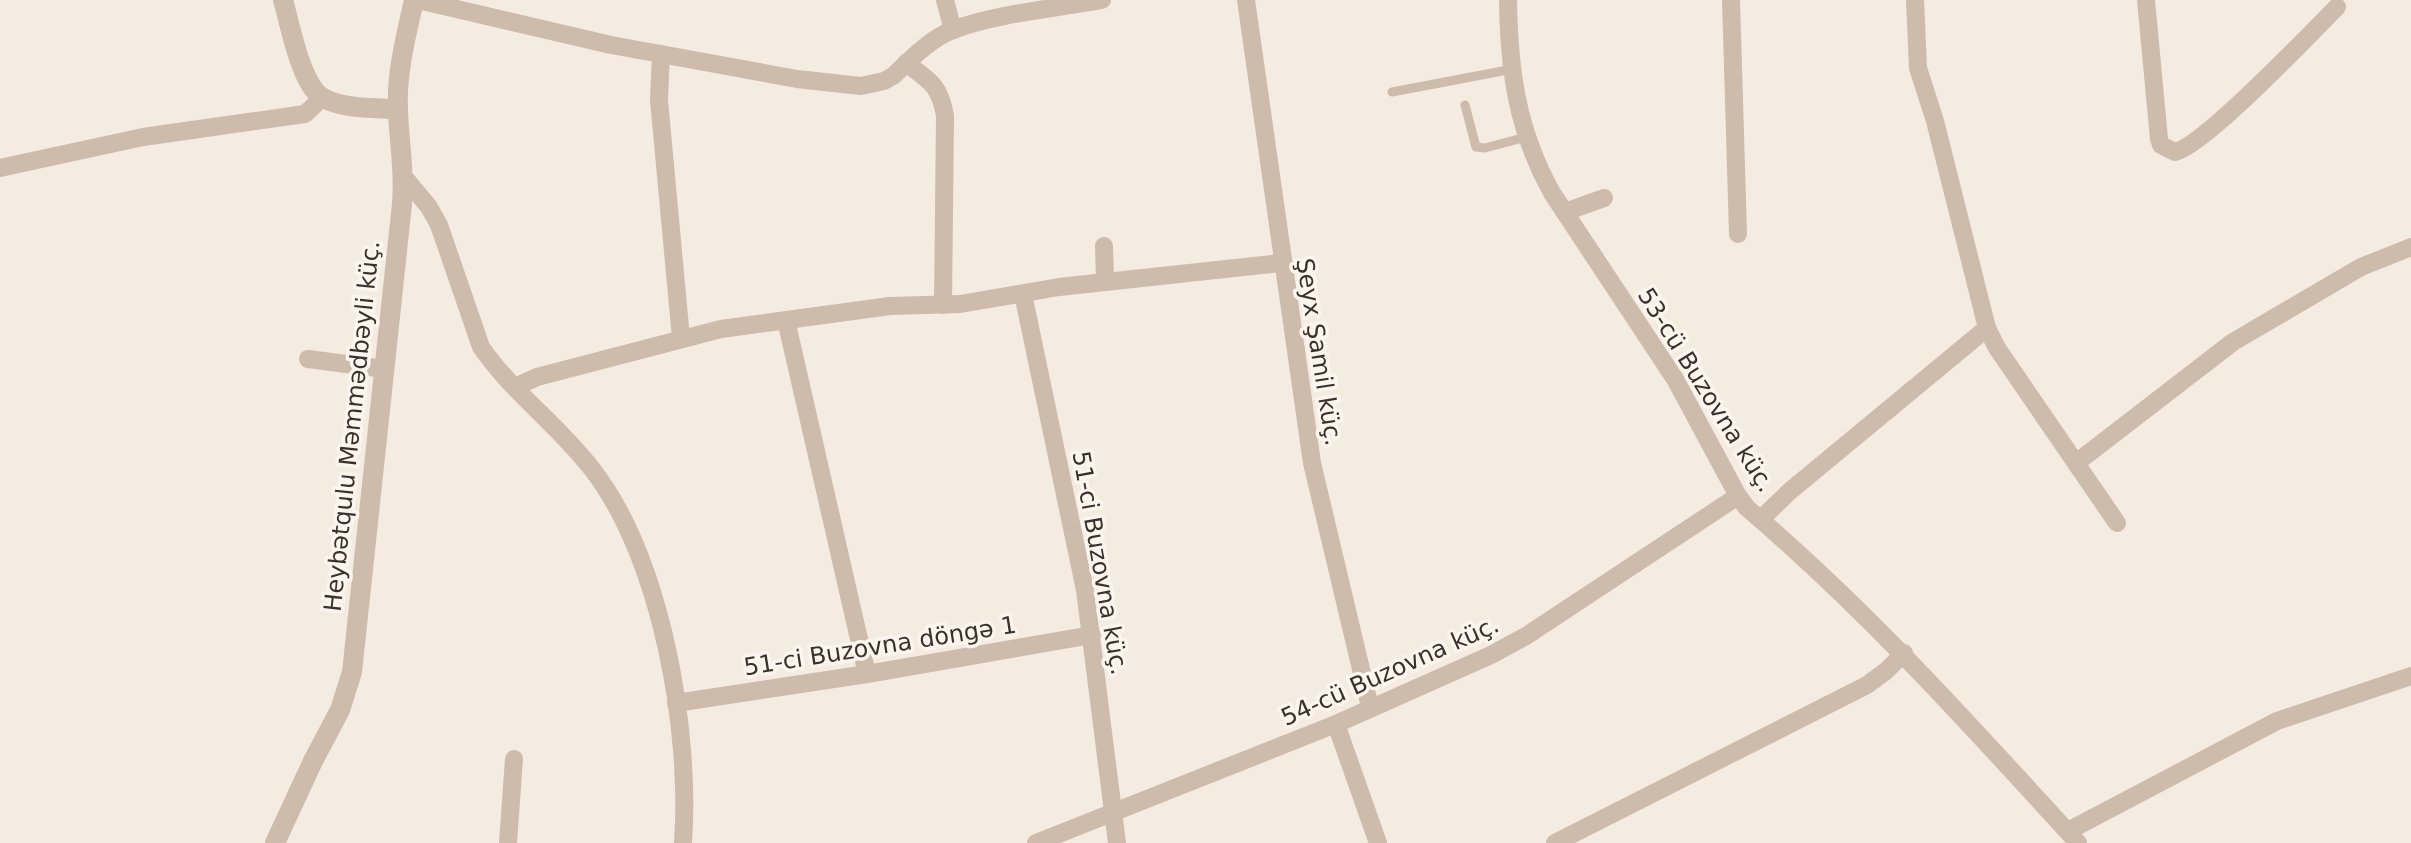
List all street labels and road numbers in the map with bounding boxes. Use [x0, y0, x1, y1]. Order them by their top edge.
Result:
street label: Heybətqulu Məmmədbəyli küç. [319, 239, 385, 613]
street label: Şeyx Şamil küç. [1290, 256, 1348, 448]
street label: 53-cü Buzovna küç. [1632, 283, 1780, 497]
street label: 51-ci Buzovna küç. [1067, 449, 1133, 677]
street label: 54-cü Buzovna küç. [1277, 610, 1503, 732]
street label: 51-ci Buzovna döngə 1 [742, 611, 1018, 681]

